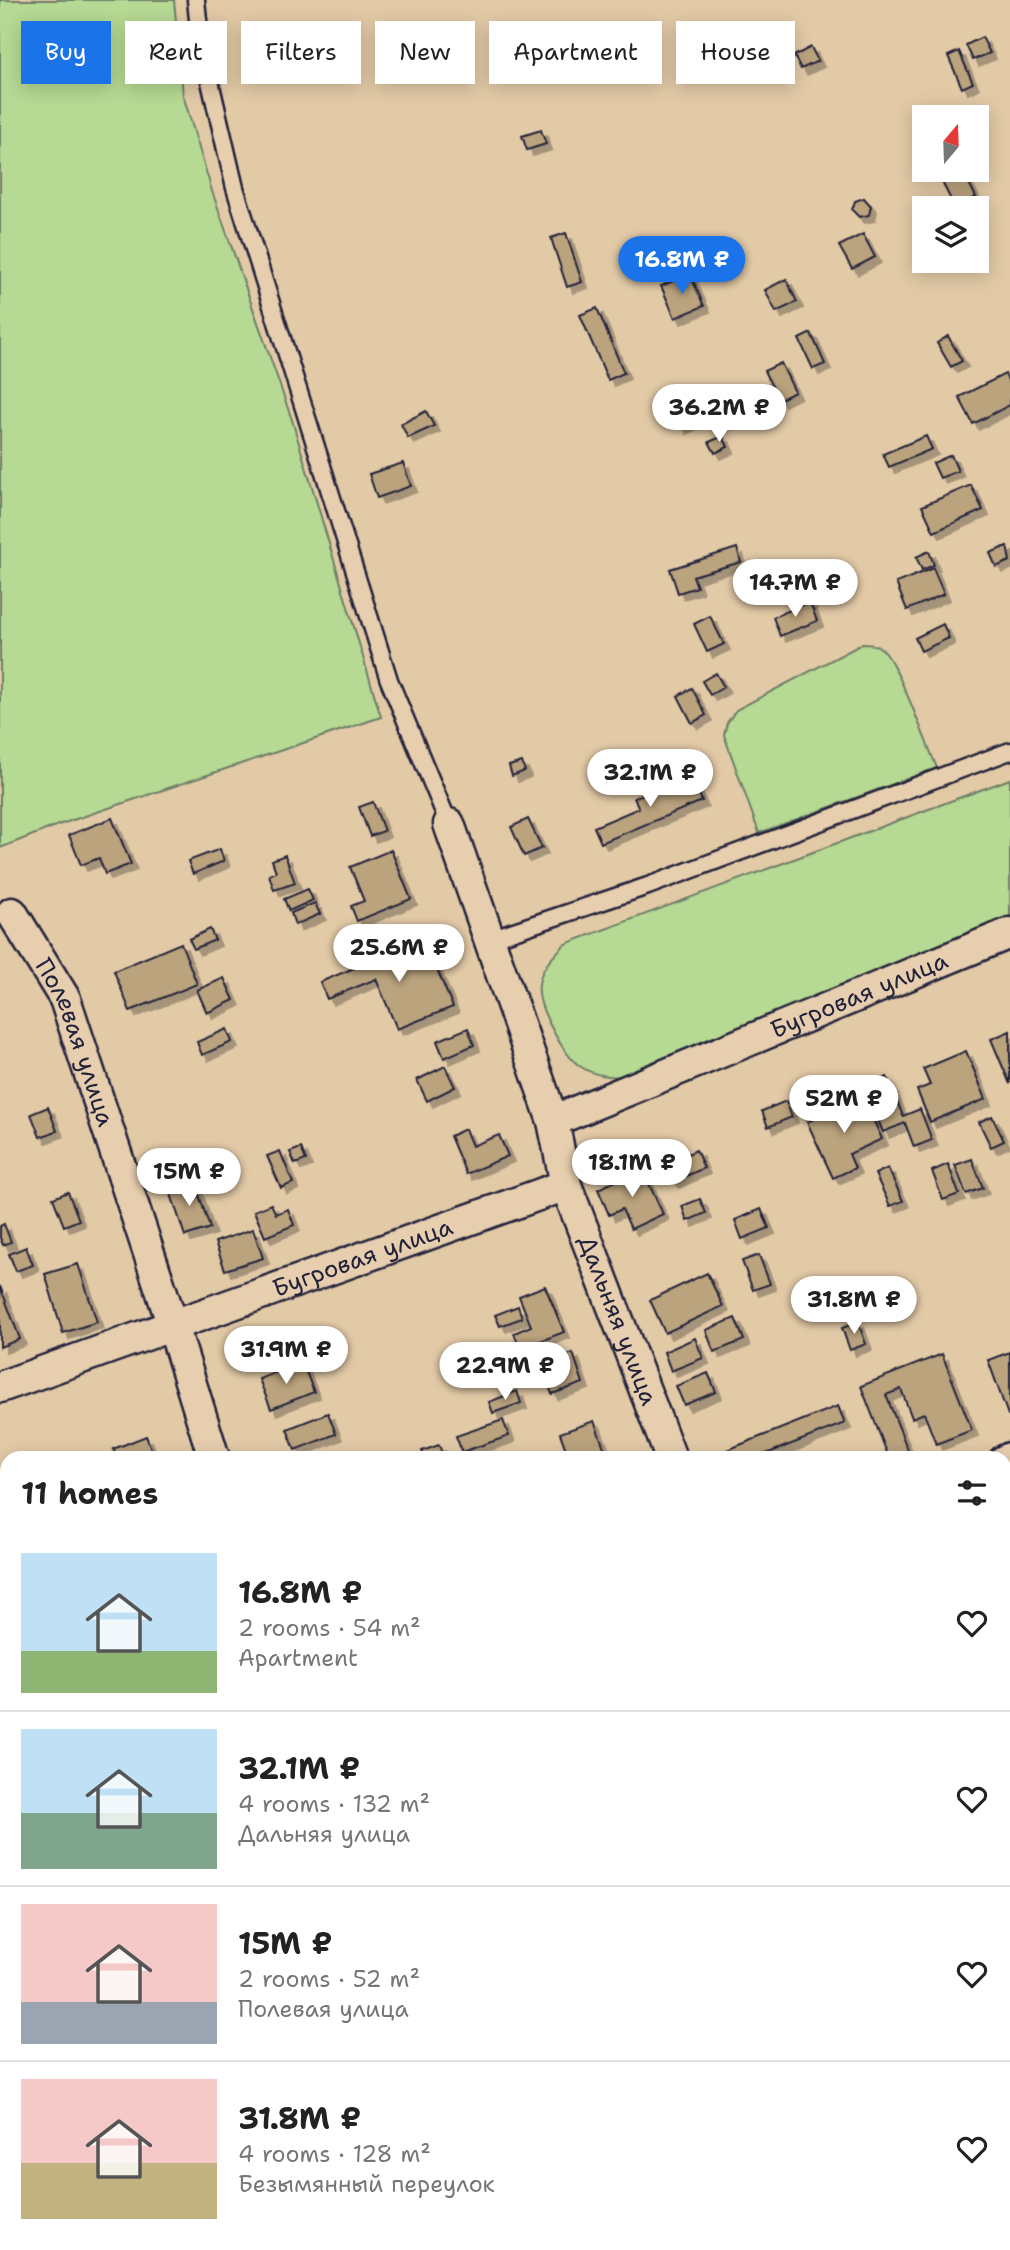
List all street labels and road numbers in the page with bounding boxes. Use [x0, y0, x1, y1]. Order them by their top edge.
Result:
street label: Бугровая улица [766, 944, 953, 1046]
street label: Полевая улица [28, 952, 122, 1131]
street label: Бугровая улица [268, 1211, 457, 1304]
street label: Дальняя улица [571, 1231, 665, 1410]

